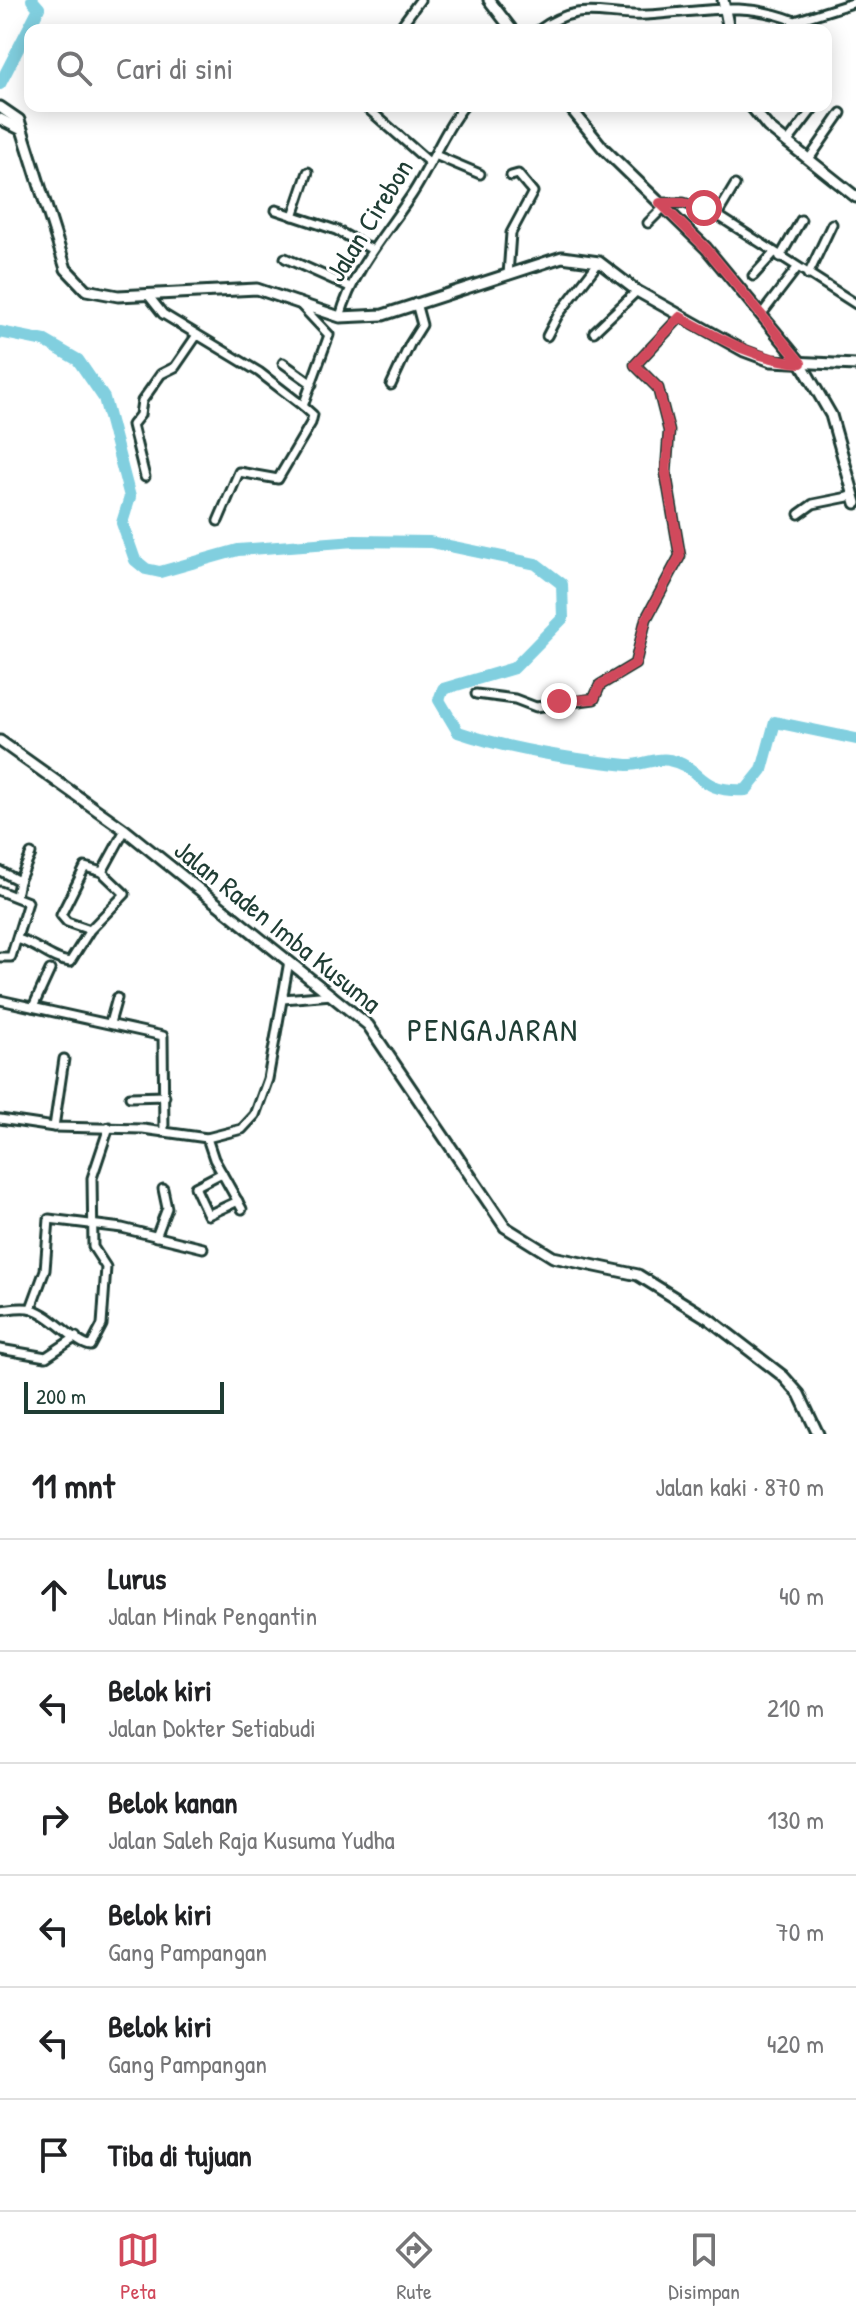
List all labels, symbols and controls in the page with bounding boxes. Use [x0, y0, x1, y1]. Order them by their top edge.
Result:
search box [24, 24, 832, 112]
icon: search [52, 46, 96, 90]
text: Cari di sini [116, 48, 233, 88]
street label: Jalan Cirebon [316, 151, 422, 289]
route start [686, 190, 722, 226]
route end [541, 683, 577, 719]
street label: Jalan Raden Imba Kusuma [167, 831, 389, 1021]
district label: PENGAJARAN [407, 1008, 579, 1051]
scale bar [24, 1378, 224, 1414]
text: 200 m [36, 1381, 86, 1411]
text: 11 mnt [32, 1463, 115, 1509]
text: Jalan kaki · 870 m [655, 1469, 824, 1504]
text: Lurus [108, 1558, 166, 1598]
icon: ahead [32, 1573, 76, 1617]
text: 40 m [779, 1578, 824, 1613]
text: Jalan Minak Pengantin [108, 1598, 317, 1633]
text: Belok kiri [108, 1670, 212, 1710]
icon: left [32, 1685, 76, 1729]
text: 210 m [767, 1690, 824, 1725]
text: Jalan Dokter Setiabudi [108, 1710, 316, 1745]
text: Belok kanan [108, 1782, 238, 1822]
icon: right [32, 1797, 76, 1841]
text: 130 m [768, 1802, 824, 1837]
text: Jalan Saleh Raja Kusuma Yudha [108, 1822, 395, 1857]
text: Belok kiri [108, 1894, 212, 1934]
icon: left [32, 1909, 76, 1953]
text: 70 m [776, 1914, 824, 1949]
text: Gang Pampangan [108, 1934, 267, 1969]
text: Belok kiri [108, 2006, 212, 2046]
icon: left [32, 2021, 76, 2065]
text: 420 m [767, 2026, 824, 2061]
text: Gang Pampangan [108, 2046, 267, 2081]
icon: arrive [32, 2133, 76, 2177]
text: Tiba di tujuan [108, 2135, 252, 2175]
tab: Peta [116, 2228, 160, 2306]
tab: Rute [392, 2228, 436, 2306]
tab: Disimpan [668, 2228, 740, 2306]

